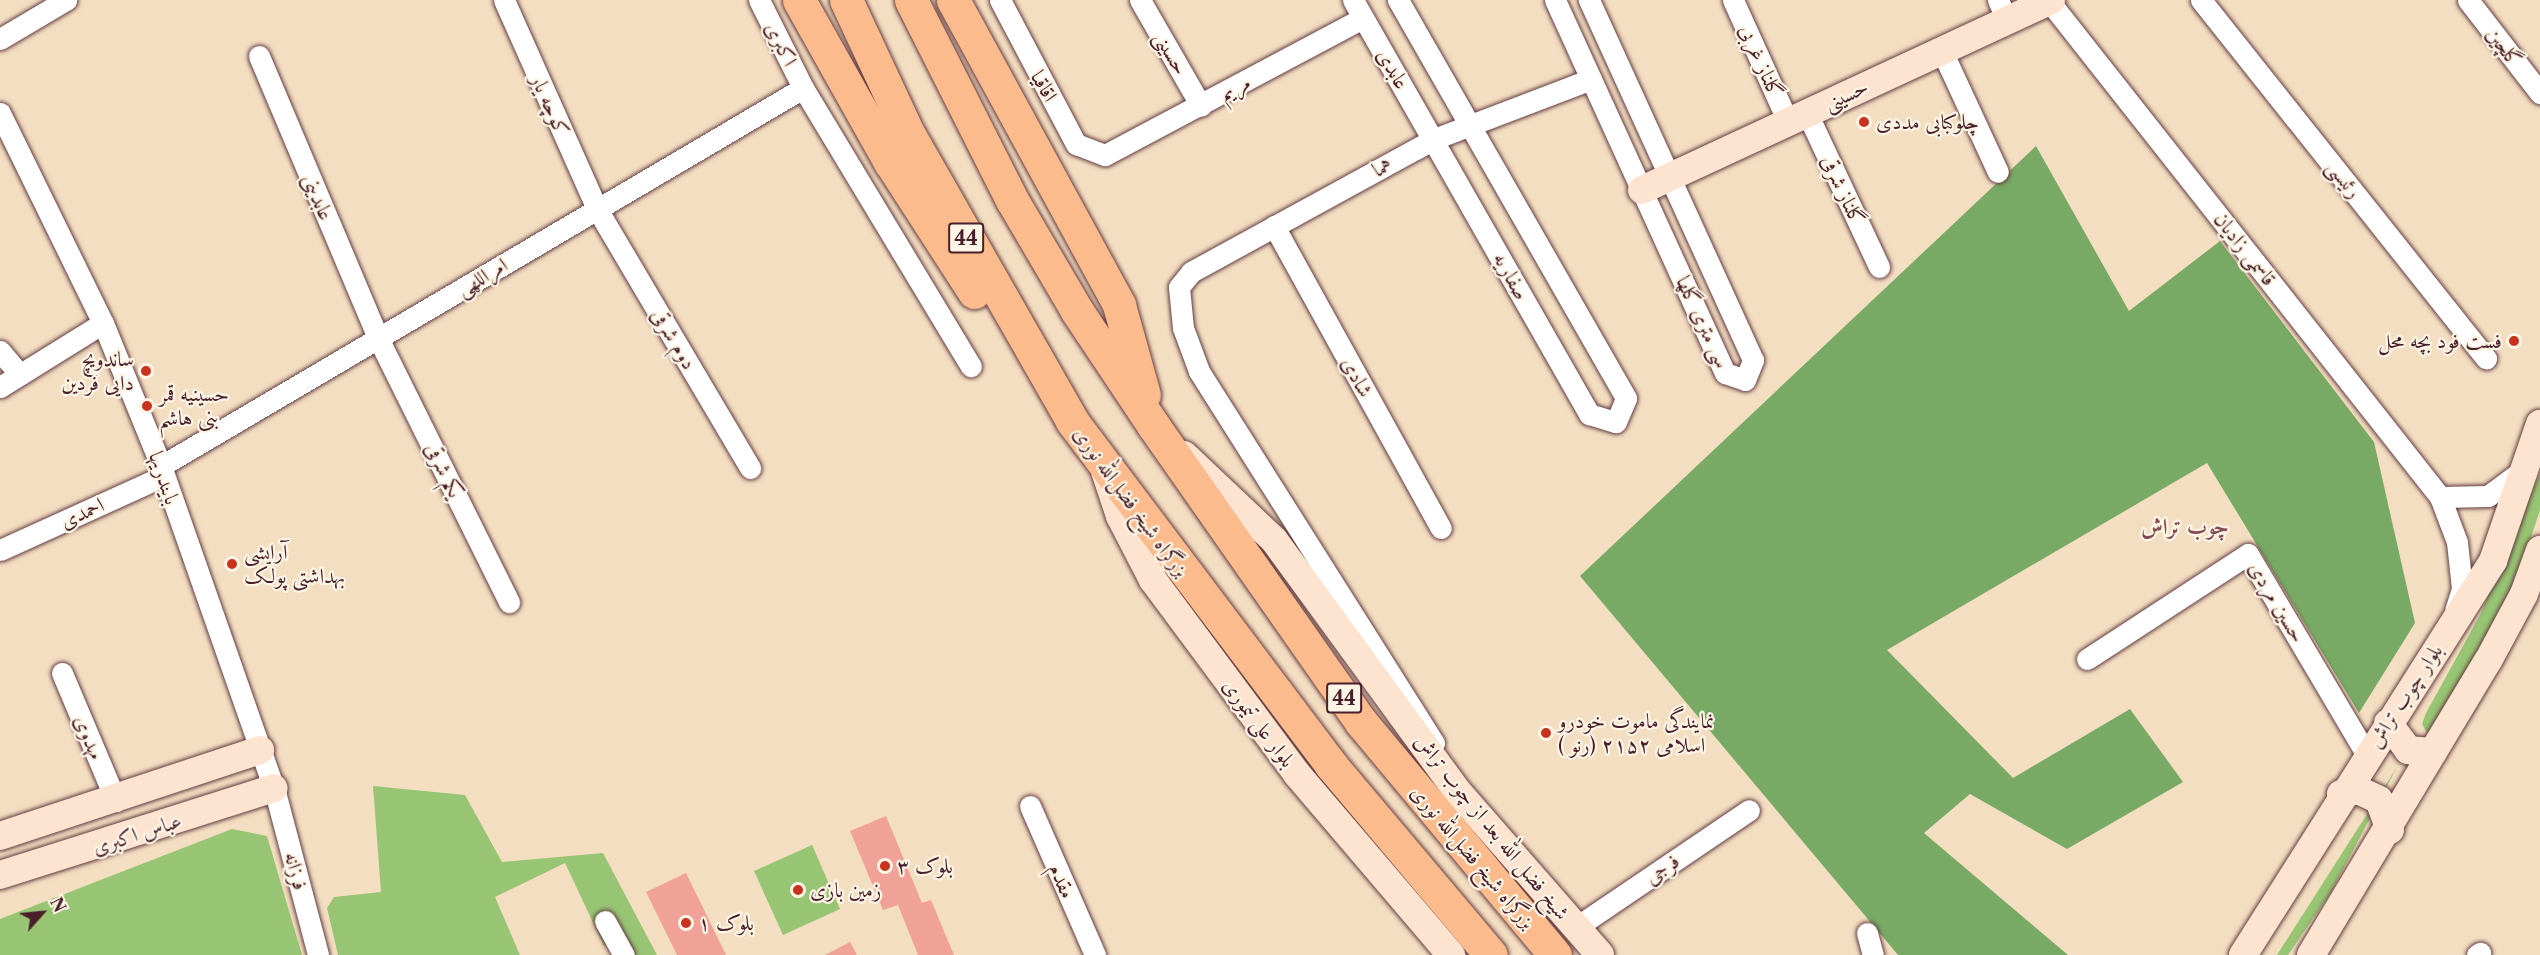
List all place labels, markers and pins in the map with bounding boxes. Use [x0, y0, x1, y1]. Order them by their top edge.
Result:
place label: چلوکبابی مددی [1876, 109, 1979, 135]
marker: چلوکبابی مددی [1857, 115, 1871, 129]
place label: فست فود بچه محل [2378, 328, 2502, 354]
marker: فست فود بچه محل [2507, 334, 2521, 348]
place label: ساندویچ دایی فردین [61, 346, 134, 396]
marker: ساندویچ دایی فردین [139, 364, 153, 378]
place label: حسینیه قمر بنی هاشم [159, 381, 229, 431]
marker: حسینیه قمر بنی هاشم [140, 399, 154, 413]
place label: آرایشی بهداشتی پولک [244, 539, 345, 589]
marker: آرایشی بهداشتی پولک [225, 557, 239, 571]
place label: نمایندگی ماموت خودرو ( رنو) اسلامی ۲۱۵۲ [1558, 708, 1714, 758]
marker: نمایندگی ماموت خودرو ( رنو) اسلامی ۲۱۵۲ [1539, 726, 1553, 740]
place label: بلوک ۳ [897, 853, 953, 879]
marker: بلوک ۳ [878, 859, 892, 873]
place label: زمین بازی [810, 877, 881, 903]
marker: زمین بازی [791, 883, 805, 897]
place label: بلوک ۱ [698, 910, 754, 936]
marker: بلوک ۱ [679, 916, 693, 930]

